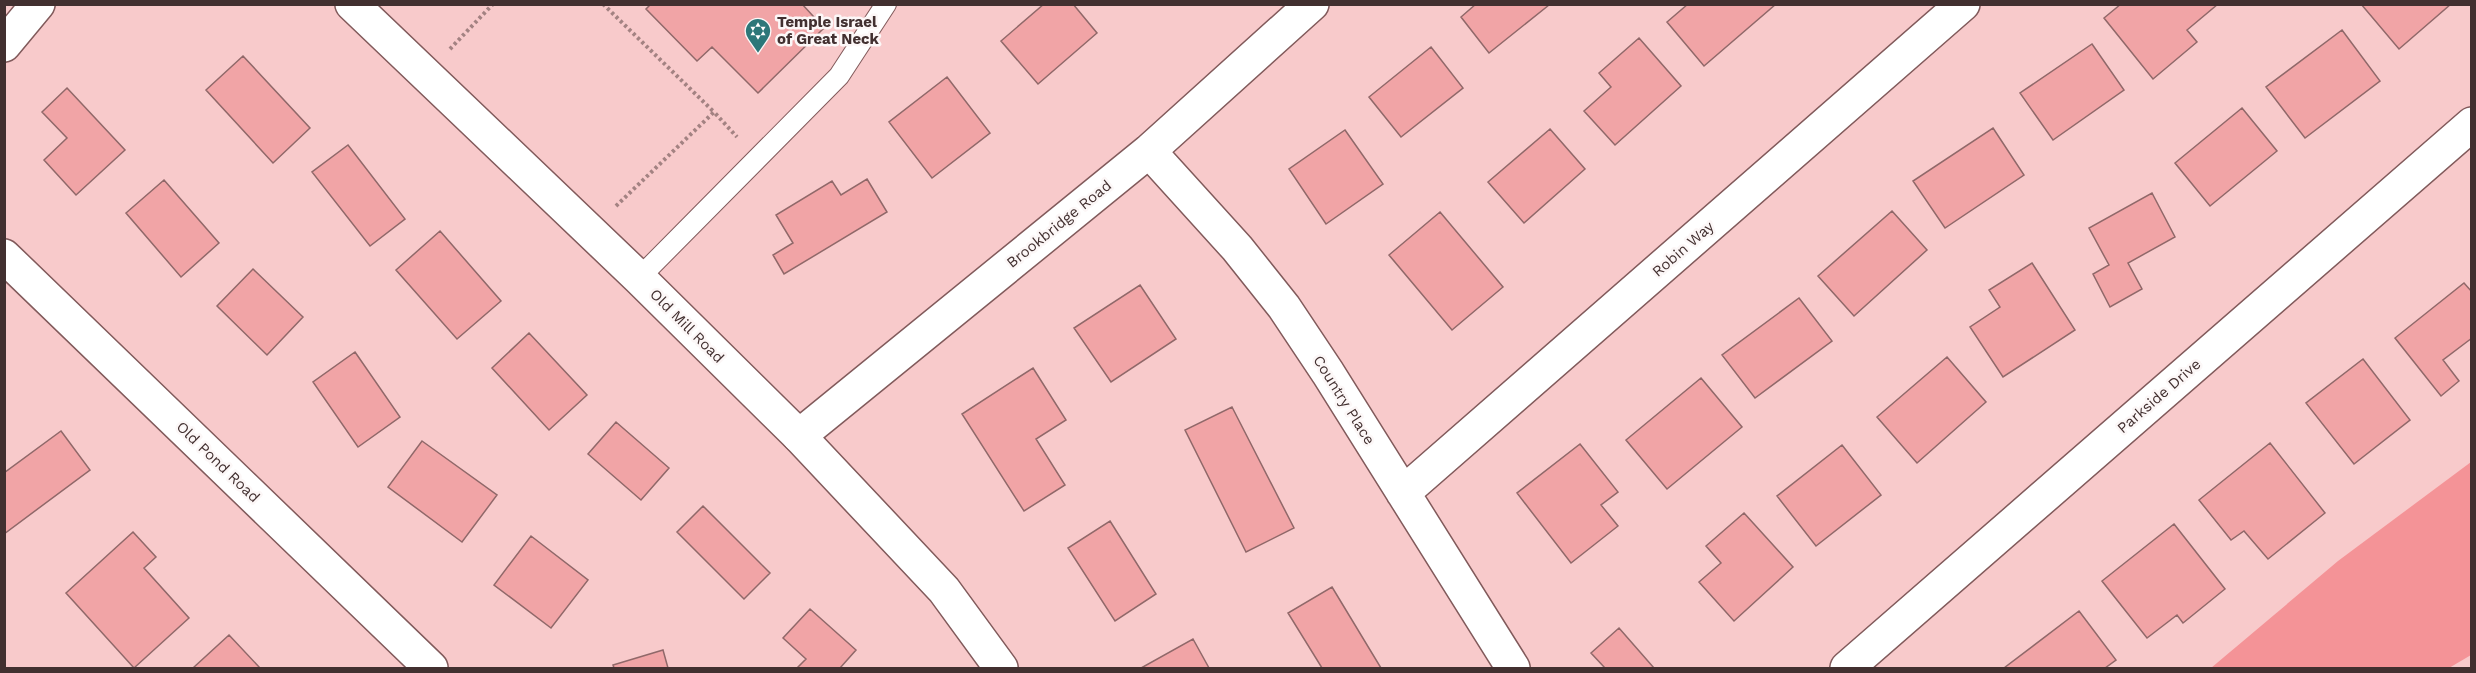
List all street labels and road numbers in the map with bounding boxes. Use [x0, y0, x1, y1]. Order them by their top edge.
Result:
street label: Brookbridge Road [1003, 176, 1115, 272]
street label: Robin Way [1649, 217, 1718, 281]
street label: Old Mill Road [646, 285, 728, 367]
street label: Country Place [1309, 352, 1379, 448]
street label: Parkside Drive [2114, 355, 2204, 437]
street label: Old Pond Road [173, 418, 263, 506]

